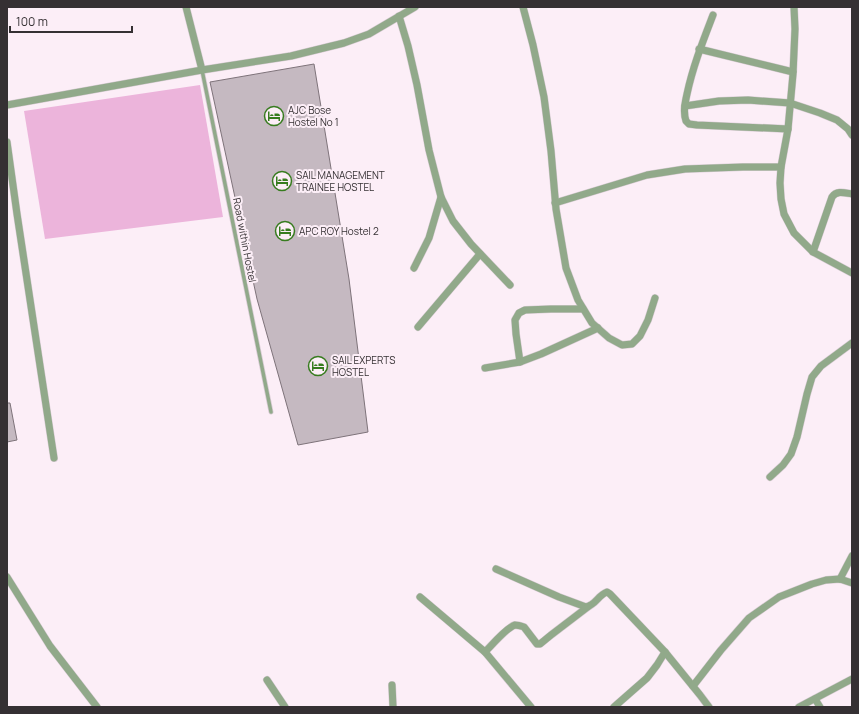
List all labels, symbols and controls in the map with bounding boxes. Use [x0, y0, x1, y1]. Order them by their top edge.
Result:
scale bar [10, 8, 132, 34]
text: 100 m [16, 13, 48, 30]
place label: AJC Bose Hostel No 1 [288, 103, 339, 129]
hotel icon: AJC Bose Hostel No 1 [263, 105, 285, 127]
place label: SAIL MANAGEMENT TRAINEE HOSTEL [296, 168, 385, 194]
hotel icon: SAIL MANAGEMENT TRAINEE HOSTEL [271, 170, 293, 192]
street label: Road within Hostel [230, 197, 260, 283]
hotel icon: APC ROY Hostel 2 [274, 220, 296, 242]
place label: APC ROY Hostel 2 [299, 224, 379, 238]
place label: SAIL EXPERTS HOSTEL [332, 353, 395, 379]
hotel icon: SAIL EXPERTS HOSTEL [307, 355, 329, 377]

